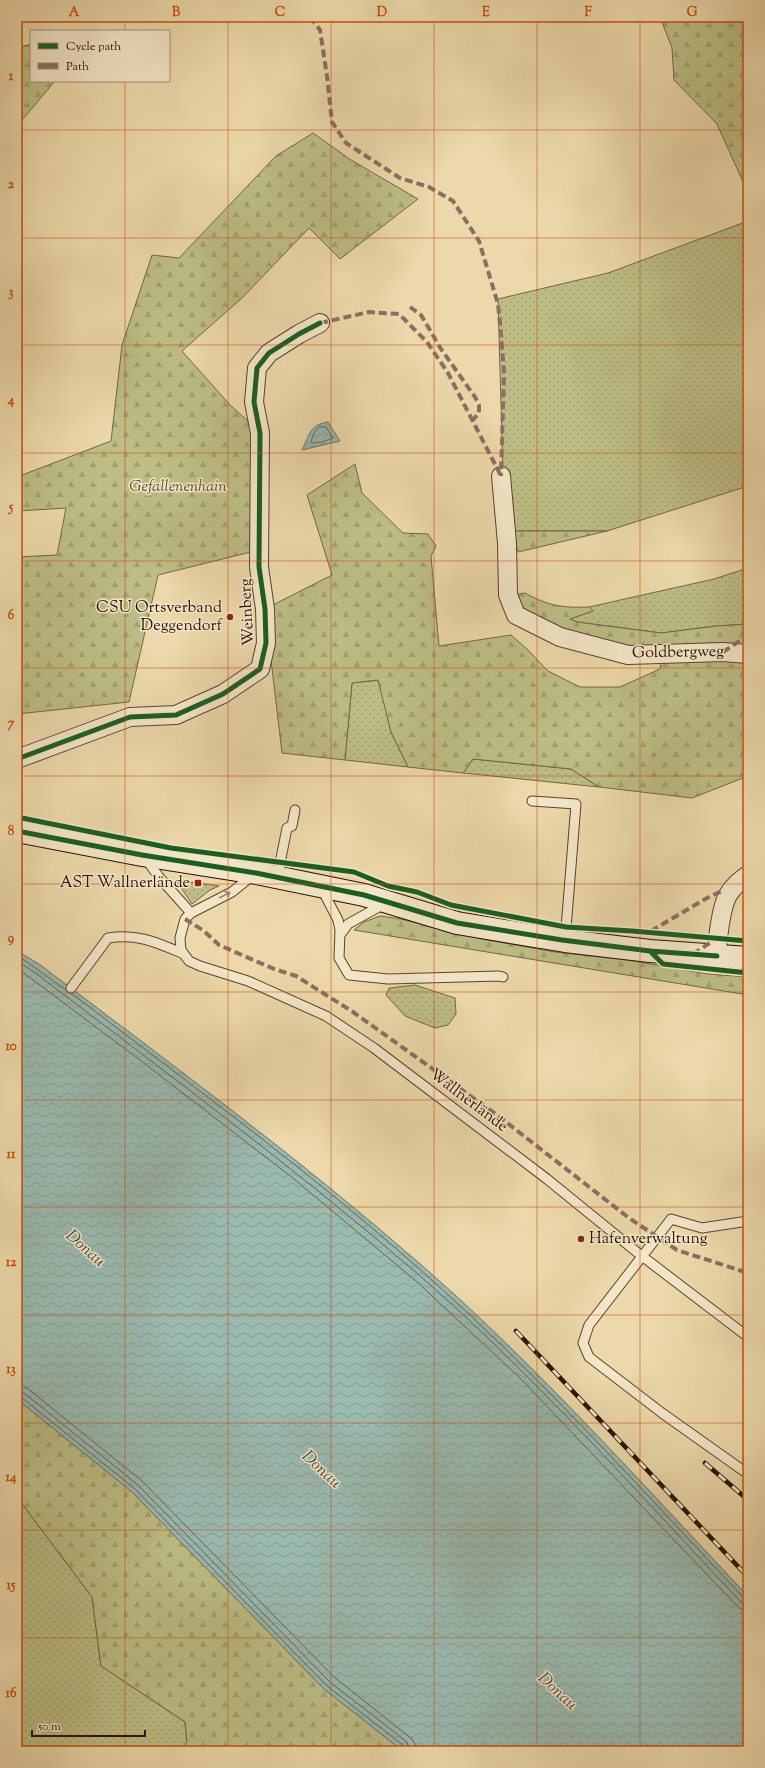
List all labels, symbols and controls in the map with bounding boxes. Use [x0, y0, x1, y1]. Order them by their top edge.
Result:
text: A [69, 4, 80, 22]
text: B [172, 4, 181, 22]
text: C [275, 4, 285, 22]
text: D [377, 4, 387, 22]
text: E [482, 4, 490, 22]
text: F [584, 4, 592, 22]
text: G [687, 4, 698, 22]
legend [30, 30, 170, 82]
text: Cycle path [66, 38, 121, 56]
text: Path [66, 58, 89, 76]
text: 1 [9, 68, 14, 86]
text: 2 [8, 176, 15, 194]
text: 3 [8, 284, 14, 302]
text: 4 [7, 392, 15, 410]
park label: Gefallenenhain [129, 476, 227, 499]
text: 5 [8, 499, 14, 517]
street label: Weinberg [235, 577, 261, 646]
place label: CSU Ortsverband Deggendorf [96, 597, 223, 638]
text: 6 [8, 607, 15, 625]
marker: CSU Ortsverband Deggendorf [225, 612, 235, 622]
street label: Goldbergweg [632, 641, 724, 665]
text: 7 [8, 715, 15, 733]
text: 8 [8, 823, 15, 841]
place label: AST Wallnerlände [60, 872, 190, 895]
marker: AST Wallnerlände [193, 878, 203, 888]
one-way arrow [218, 891, 230, 899]
text: 9 [8, 930, 15, 948]
text: 10 [5, 1038, 17, 1056]
street label: Wallnerlände [424, 1064, 512, 1138]
text: 11 [7, 1146, 16, 1164]
water label: Donau [60, 1225, 110, 1274]
place label: Hafenverwaltung [589, 1228, 708, 1251]
marker: Hafenverwaltung [576, 1234, 586, 1244]
text: 12 [6, 1254, 17, 1272]
text: 13 [6, 1361, 16, 1379]
water label: Donau [296, 1445, 346, 1495]
text: 14 [6, 1469, 17, 1487]
text: 15 [7, 1577, 16, 1595]
water label: Donau [532, 1667, 582, 1717]
text: 16 [6, 1685, 17, 1703]
scale bar [32, 1712, 145, 1738]
text: 50 m [37, 1718, 61, 1736]

